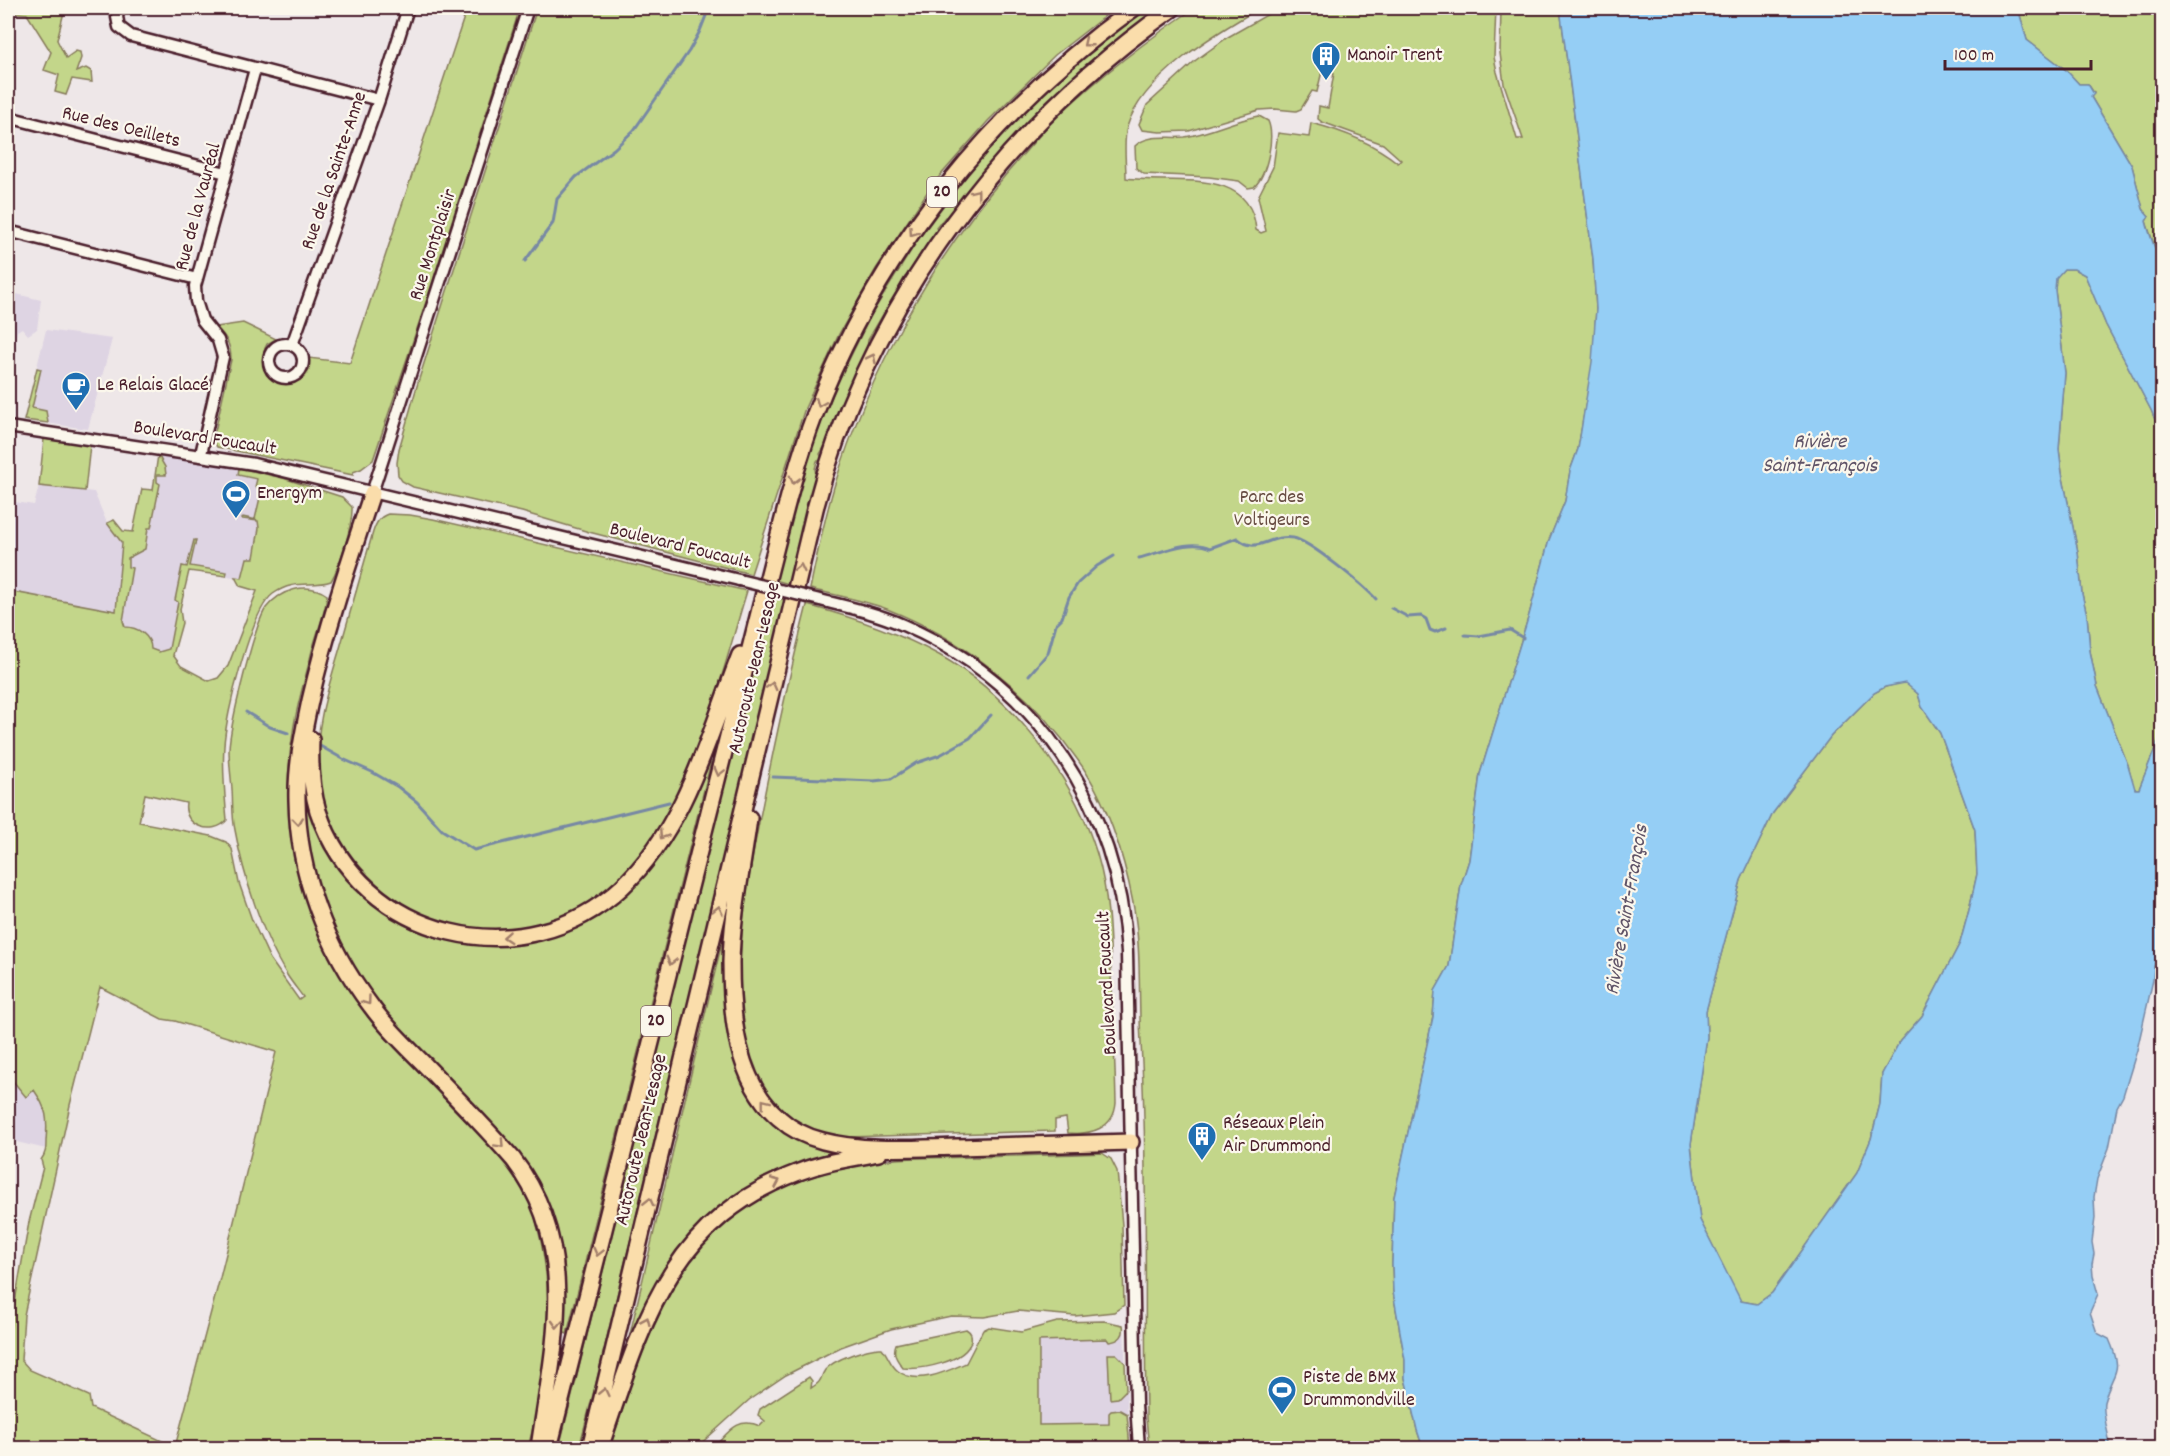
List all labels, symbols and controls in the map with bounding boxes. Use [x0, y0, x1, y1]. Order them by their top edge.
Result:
scale bar [1945, 33, 2090, 71]
one-way arrow [1083, 36, 1094, 47]
building icon: Manoir Trent [1310, 40, 1342, 82]
place label: Manoir Trent [1347, 42, 1443, 70]
text: 100 m [1954, 44, 1994, 69]
street label: Rue de la Sainte-Anne [295, 88, 375, 254]
street label: Rue des Oeillets [59, 100, 183, 156]
street label: Rue de la Vauréal [169, 140, 230, 274]
road number: 20 [927, 177, 957, 207]
street label: Rue Montplaisir [403, 185, 465, 304]
one-way arrow [968, 189, 979, 200]
one-way arrow [909, 225, 920, 236]
one-way arrow [865, 353, 877, 364]
cafe icon: Le Relais Glacé [60, 370, 92, 412]
place label: Le Relais Glacé [97, 372, 209, 400]
one-way arrow [815, 397, 827, 408]
street label: Boulevard Foucault [132, 414, 278, 464]
water label: Rivière Saint-François [1763, 428, 1879, 482]
one-way arrow [789, 474, 801, 485]
sports icon: Energym [220, 478, 252, 520]
place label: Energym [257, 480, 322, 508]
park label: Parc des Voltigeurs [1234, 484, 1310, 535]
street label: Boulevard Foucault [607, 516, 753, 578]
one-way arrow [793, 563, 806, 573]
street label: Autoroute Jean-Lesage [722, 579, 788, 757]
one-way arrow [765, 681, 778, 691]
one-way arrow [713, 767, 726, 777]
one-way arrow [291, 817, 304, 826]
water label: Rivière Saint-François [1598, 821, 1658, 997]
one-way arrow [659, 828, 670, 839]
one-way arrow [711, 905, 724, 915]
street label: Boulevard Foucault [1090, 910, 1126, 1056]
one-way arrow [502, 930, 511, 943]
one-way arrow [666, 956, 679, 966]
one-way arrow [360, 994, 371, 1005]
road number: 20 [641, 1006, 671, 1036]
street label: Autoroute Jean-Lesage [609, 1051, 675, 1229]
one-way arrow [762, 1099, 773, 1110]
place label: Réseaux Plein Air Drummond [1223, 1110, 1331, 1161]
building icon: Réseaux Plein Air Drummond [1186, 1120, 1218, 1162]
one-way arrow [492, 1137, 503, 1148]
one-way arrow [769, 1177, 780, 1189]
one-way arrow [641, 1197, 654, 1207]
one-way arrow [593, 1247, 606, 1257]
one-way arrow [639, 1316, 651, 1327]
one-way arrow [550, 1319, 563, 1328]
place label: Piste de BMX Drummondville [1303, 1364, 1415, 1415]
sports icon: Piste de BMX Drummondville [1266, 1374, 1298, 1416]
one-way arrow [596, 1387, 609, 1397]

